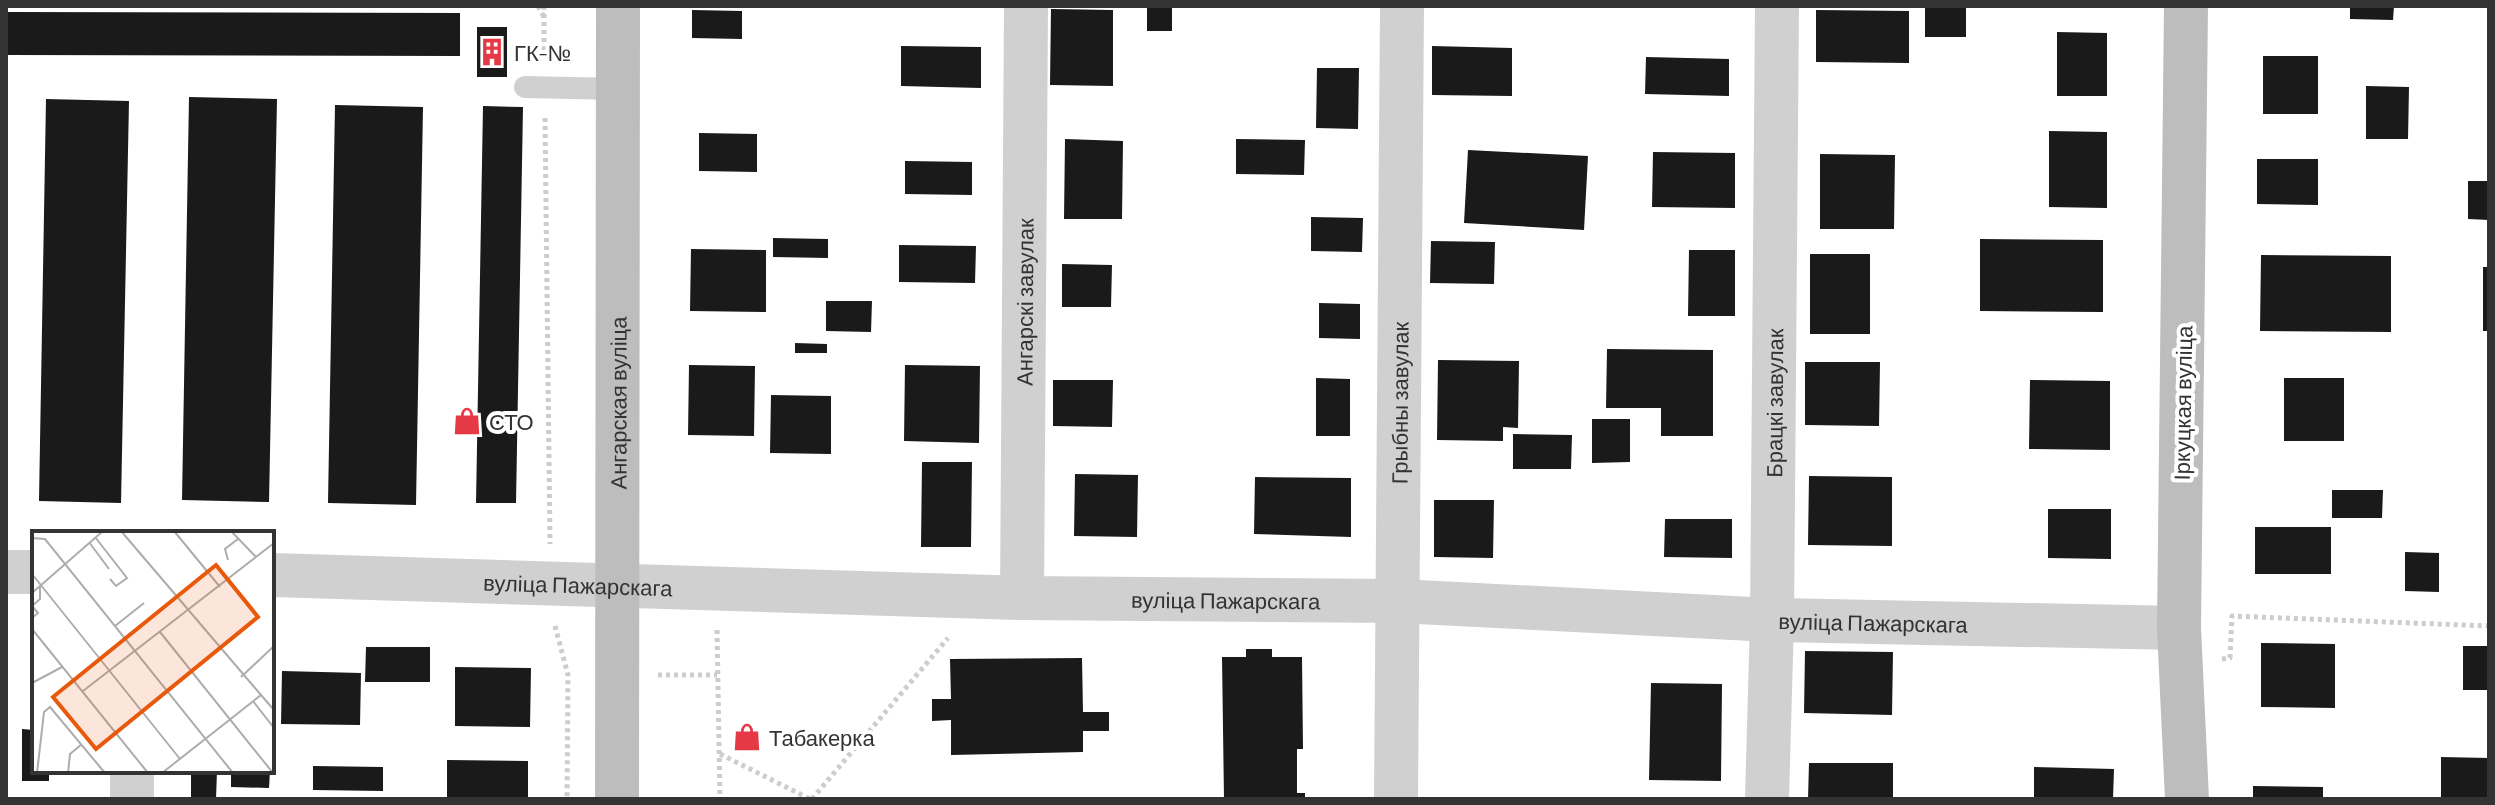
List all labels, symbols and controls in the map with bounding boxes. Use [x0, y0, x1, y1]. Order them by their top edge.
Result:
building icon: ГК-№ [477, 37, 507, 67]
place label: ГК-№ [514, 39, 571, 65]
street label: Ангарскі завулак [1010, 218, 1038, 386]
street label: Ангарская вуліца [604, 316, 632, 489]
street label: Грыбны завулак [1385, 321, 1413, 484]
street label: Іркуцкая вуліца [2168, 325, 2197, 481]
street label: Брацкі завулак [1760, 328, 1788, 478]
shop icon: СТО [452, 406, 482, 436]
place label: СТО [489, 408, 534, 434]
inset map [32, 531, 274, 773]
street label: вуліца Пажарскага [483, 568, 674, 600]
street label: вуліца Пажарскага [1131, 586, 1321, 614]
street label: вуліца Пажарскага [1778, 607, 1969, 637]
shop icon: Табакерка [732, 722, 762, 752]
place label: Табакерка [769, 724, 875, 751]

